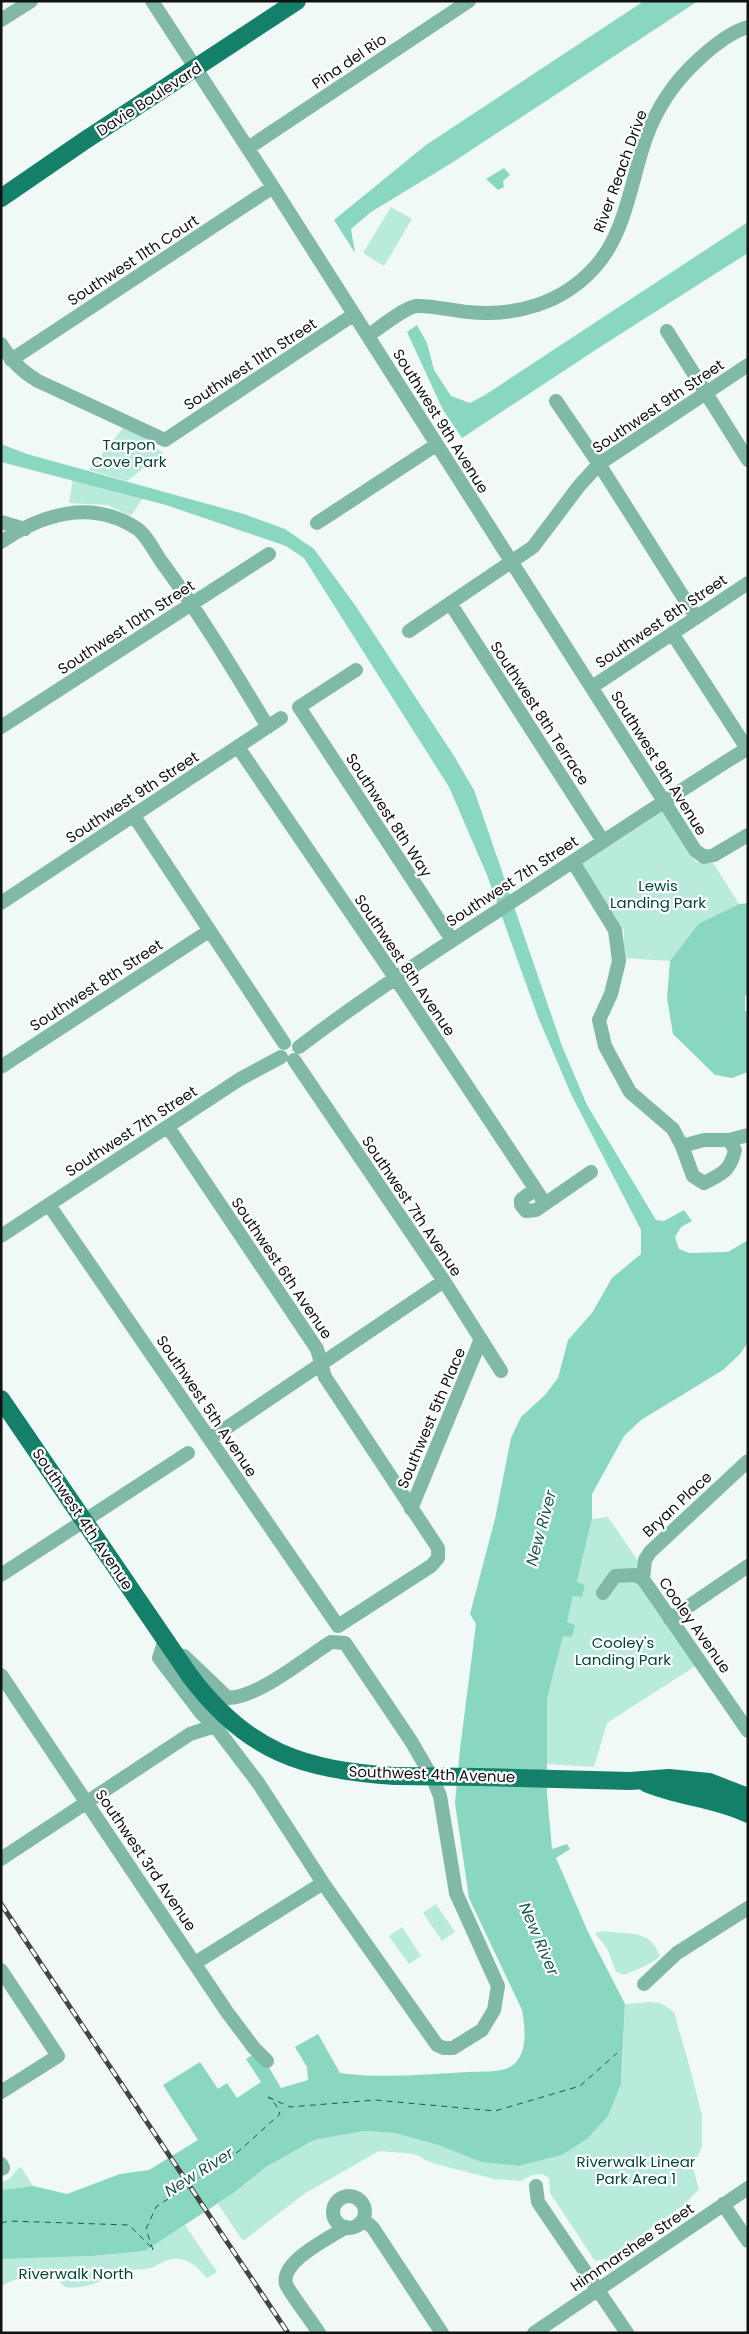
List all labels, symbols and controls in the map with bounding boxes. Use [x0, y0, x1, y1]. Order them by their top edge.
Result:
street label: Pina del Rio [308, 28, 390, 94]
street label: Davie Boulevard [92, 57, 206, 141]
street label: River Reach Drive [588, 107, 652, 235]
street label: Southwest 11th Court [63, 210, 203, 310]
street label: Southwest 11th Street [179, 313, 321, 415]
street label: Southwest 9th Avenue [388, 345, 494, 497]
street label: Southwest 9th Street [588, 354, 728, 458]
park label: Tarpon Cove Park [91, 434, 167, 472]
street label: Southwest 8th Street [591, 569, 731, 673]
street label: Southwest 10th Street [54, 575, 198, 679]
street label: Southwest 8th Terrace [486, 637, 594, 789]
street label: Southwest 9th Avenue [606, 687, 712, 839]
street label: Southwest 9th Street [62, 746, 202, 848]
street label: Southwest 8th Way [341, 749, 437, 881]
street label: Southwest 7th Street [442, 830, 582, 932]
park label: Lewis Landing Park [610, 875, 706, 913]
street label: Southwest 8th Avenue [350, 890, 460, 1040]
street label: Southwest 8th Street [26, 934, 166, 1036]
street label: Southwest 7th Street [61, 1080, 201, 1182]
street label: Southwest 7th Avenue [357, 1132, 467, 1280]
street label: Southwest 6th Avenue [227, 1193, 337, 1343]
street label: Southwest 5th Avenue [152, 1331, 262, 1481]
street label: Southwest 5th Place [392, 1344, 470, 1492]
street label: Southwest 4th Avenue [28, 1444, 138, 1594]
street label: Bryan Place [638, 1466, 716, 1542]
water label: New River [520, 1487, 562, 1568]
street label: Cooley Avenue [654, 1573, 736, 1677]
park label: Cooley's Landing Park [575, 1632, 671, 1670]
street label: Southwest 4th Avenue [348, 1761, 516, 1787]
street label: Southwest 3rd Avenue [91, 1785, 201, 1935]
water label: New River [513, 1899, 565, 1980]
water label: New River [160, 2141, 239, 2202]
park label: Riverwalk Linear Park Area 1 [577, 2151, 696, 2189]
street label: Himmarshee Street [566, 2198, 698, 2296]
park label: Riverwalk North [19, 2263, 133, 2284]

